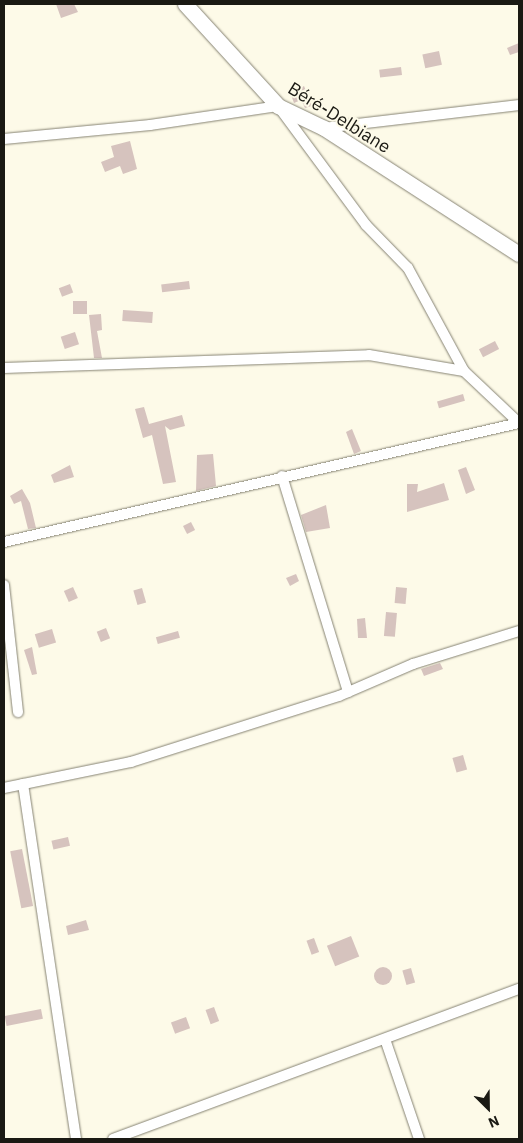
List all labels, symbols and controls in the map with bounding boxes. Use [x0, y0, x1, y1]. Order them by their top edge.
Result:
street label: Béré-Delbiane [284, 78, 394, 158]
north arrow [463, 1083, 513, 1133]
text: N [486, 1112, 502, 1132]

